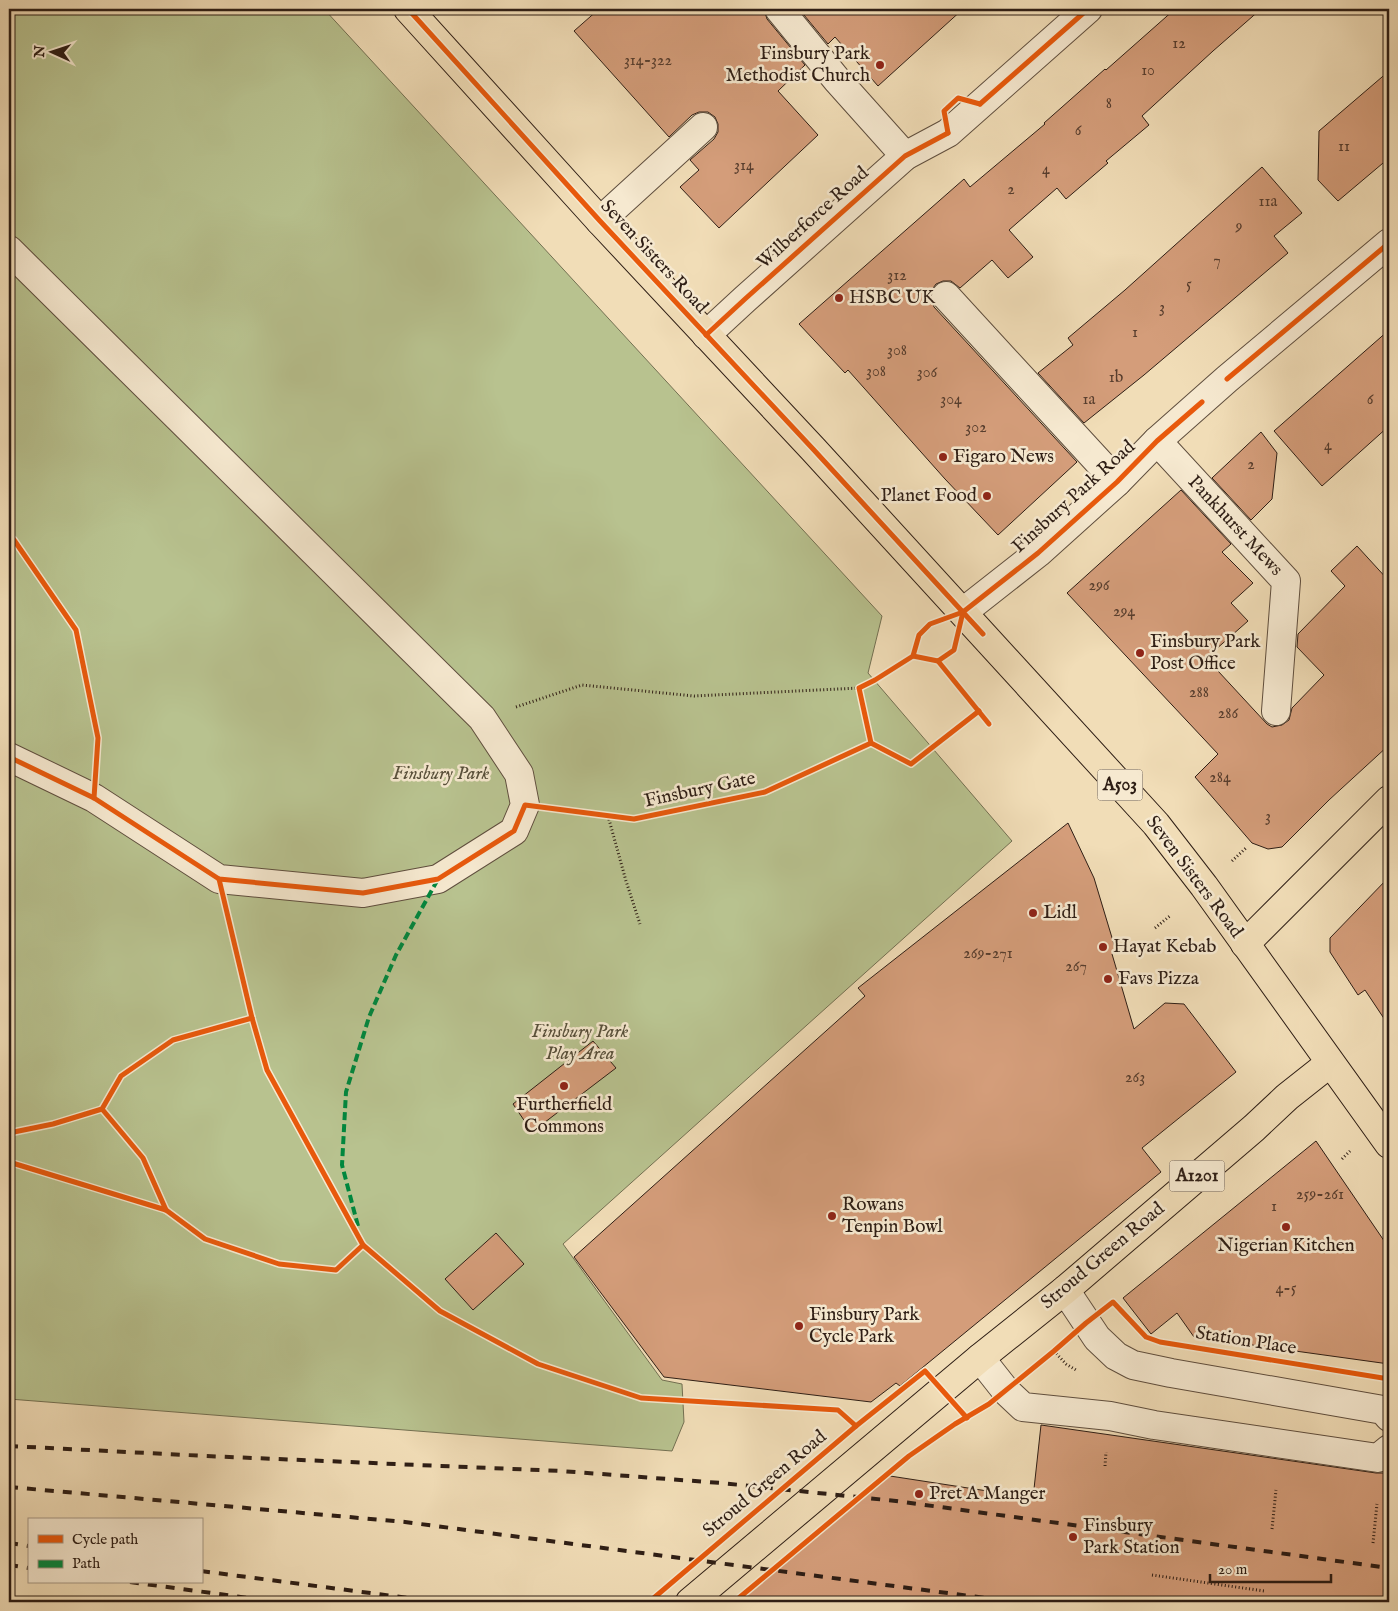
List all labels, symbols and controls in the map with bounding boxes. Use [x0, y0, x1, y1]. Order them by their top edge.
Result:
north arrow [28, 28, 78, 78]
house number: 12 [1172, 34, 1186, 54]
place label: Finsbury Park Methodist Church [726, 42, 871, 88]
text: N [31, 45, 49, 59]
house number: 314-322 [624, 51, 672, 71]
marker: Finsbury Park Methodist Church [874, 59, 886, 71]
house number: 10 [1141, 61, 1155, 81]
house number: 8 [1106, 94, 1112, 114]
house number: 6 [1075, 121, 1082, 141]
house number: 11 [1338, 137, 1350, 157]
house number: 314 [734, 156, 754, 176]
house number: 4 [1042, 160, 1050, 180]
street label: Wilberforce Road [752, 161, 874, 274]
house number: 2 [1007, 180, 1015, 200]
house number: 11a [1259, 192, 1278, 212]
street label: Seven Sisters Road [595, 195, 714, 320]
house number: 9 [1235, 217, 1243, 237]
house number: 7 [1213, 251, 1221, 271]
house number: 312 [887, 266, 907, 286]
house number: 5 [1186, 275, 1192, 295]
place label: HSBC UK [849, 286, 935, 310]
marker: HSBC UK [833, 292, 845, 304]
house number: 3 [1159, 298, 1165, 318]
house number: 1 [1132, 323, 1138, 343]
house number: 308 [887, 341, 907, 361]
house number: 308 [866, 362, 886, 382]
house number: 306 [917, 363, 938, 383]
house number: 1b [1109, 368, 1124, 388]
house number: 304 [940, 390, 962, 410]
house number: 1a [1083, 390, 1096, 410]
house number: 6 [1367, 390, 1374, 410]
house number: 302 [965, 418, 987, 438]
street label: Finsbury Park Road [1007, 435, 1141, 559]
house number: 4 [1324, 436, 1332, 456]
place label: Figaro News [953, 445, 1054, 469]
marker: Figaro News [937, 451, 949, 463]
house number: 2 [1247, 455, 1255, 475]
street label: Pankhurst Mews [1182, 471, 1288, 581]
place label: Planet Food [881, 484, 978, 508]
marker: Planet Food [981, 490, 993, 502]
house number: 296 [1088, 576, 1110, 596]
house number: 294 [1113, 602, 1135, 622]
place label: Finsbury Park Post Office [1150, 630, 1261, 676]
marker: Finsbury Park Post Office [1134, 647, 1146, 659]
house number: 288 [1189, 683, 1209, 703]
house number: 286 [1218, 704, 1239, 724]
park label: Finsbury Park [393, 762, 490, 786]
street label: Finsbury Gate [642, 766, 758, 813]
house number: 284 [1209, 768, 1231, 788]
road number: A503 [1098, 770, 1142, 800]
house number: 3 [1265, 807, 1271, 827]
street label: Seven Sisters Road [1140, 811, 1248, 944]
place label: Lidl [1043, 901, 1078, 925]
marker: Lidl [1027, 907, 1039, 919]
place label: Hayat Kebab [1113, 935, 1216, 959]
marker: Hayat Kebab [1097, 941, 1109, 953]
house number: 269-271 [963, 944, 1013, 964]
house number: 267 [1065, 957, 1087, 977]
place label: Favs Pizza [1118, 967, 1200, 991]
marker: Favs Pizza [1102, 973, 1114, 985]
park label: Finsbury Park Play Area [532, 1020, 629, 1066]
house number: 263 [1125, 1068, 1145, 1088]
marker: Furtherfield Commons [558, 1080, 570, 1092]
place label: Furtherfield Commons [516, 1093, 613, 1139]
road number: A1201 [1170, 1160, 1224, 1192]
house number: 259-261 [1296, 1185, 1344, 1205]
place label: Rowans Tenpin Bowl [842, 1193, 944, 1239]
street label: Stroud Green Road [1036, 1197, 1170, 1315]
house number: 1 [1271, 1197, 1277, 1217]
marker: Rowans Tenpin Bowl [826, 1210, 838, 1222]
marker: Nigerian Kitchen [1280, 1221, 1292, 1233]
place label: Nigerian Kitchen [1217, 1234, 1355, 1258]
house number: 4-5 [1275, 1279, 1297, 1299]
place label: Finsbury Park Cycle Park [809, 1303, 920, 1349]
marker: Finsbury Park Cycle Park [793, 1320, 805, 1332]
street label: Station Place [1194, 1321, 1298, 1361]
street label: Stroud Green Road [698, 1425, 832, 1543]
place label: Pret A Manger [929, 1482, 1046, 1506]
marker: Pret A Manger [913, 1488, 925, 1500]
place label: Finsbury Park Station [1083, 1514, 1180, 1560]
legend [28, 1518, 202, 1584]
text: Cycle path [72, 1530, 138, 1549]
marker: Finsbury Park Station [1067, 1531, 1079, 1543]
scale bar [1210, 1551, 1332, 1583]
text: Path [72, 1554, 100, 1573]
text: 20 m [1218, 1560, 1248, 1579]

